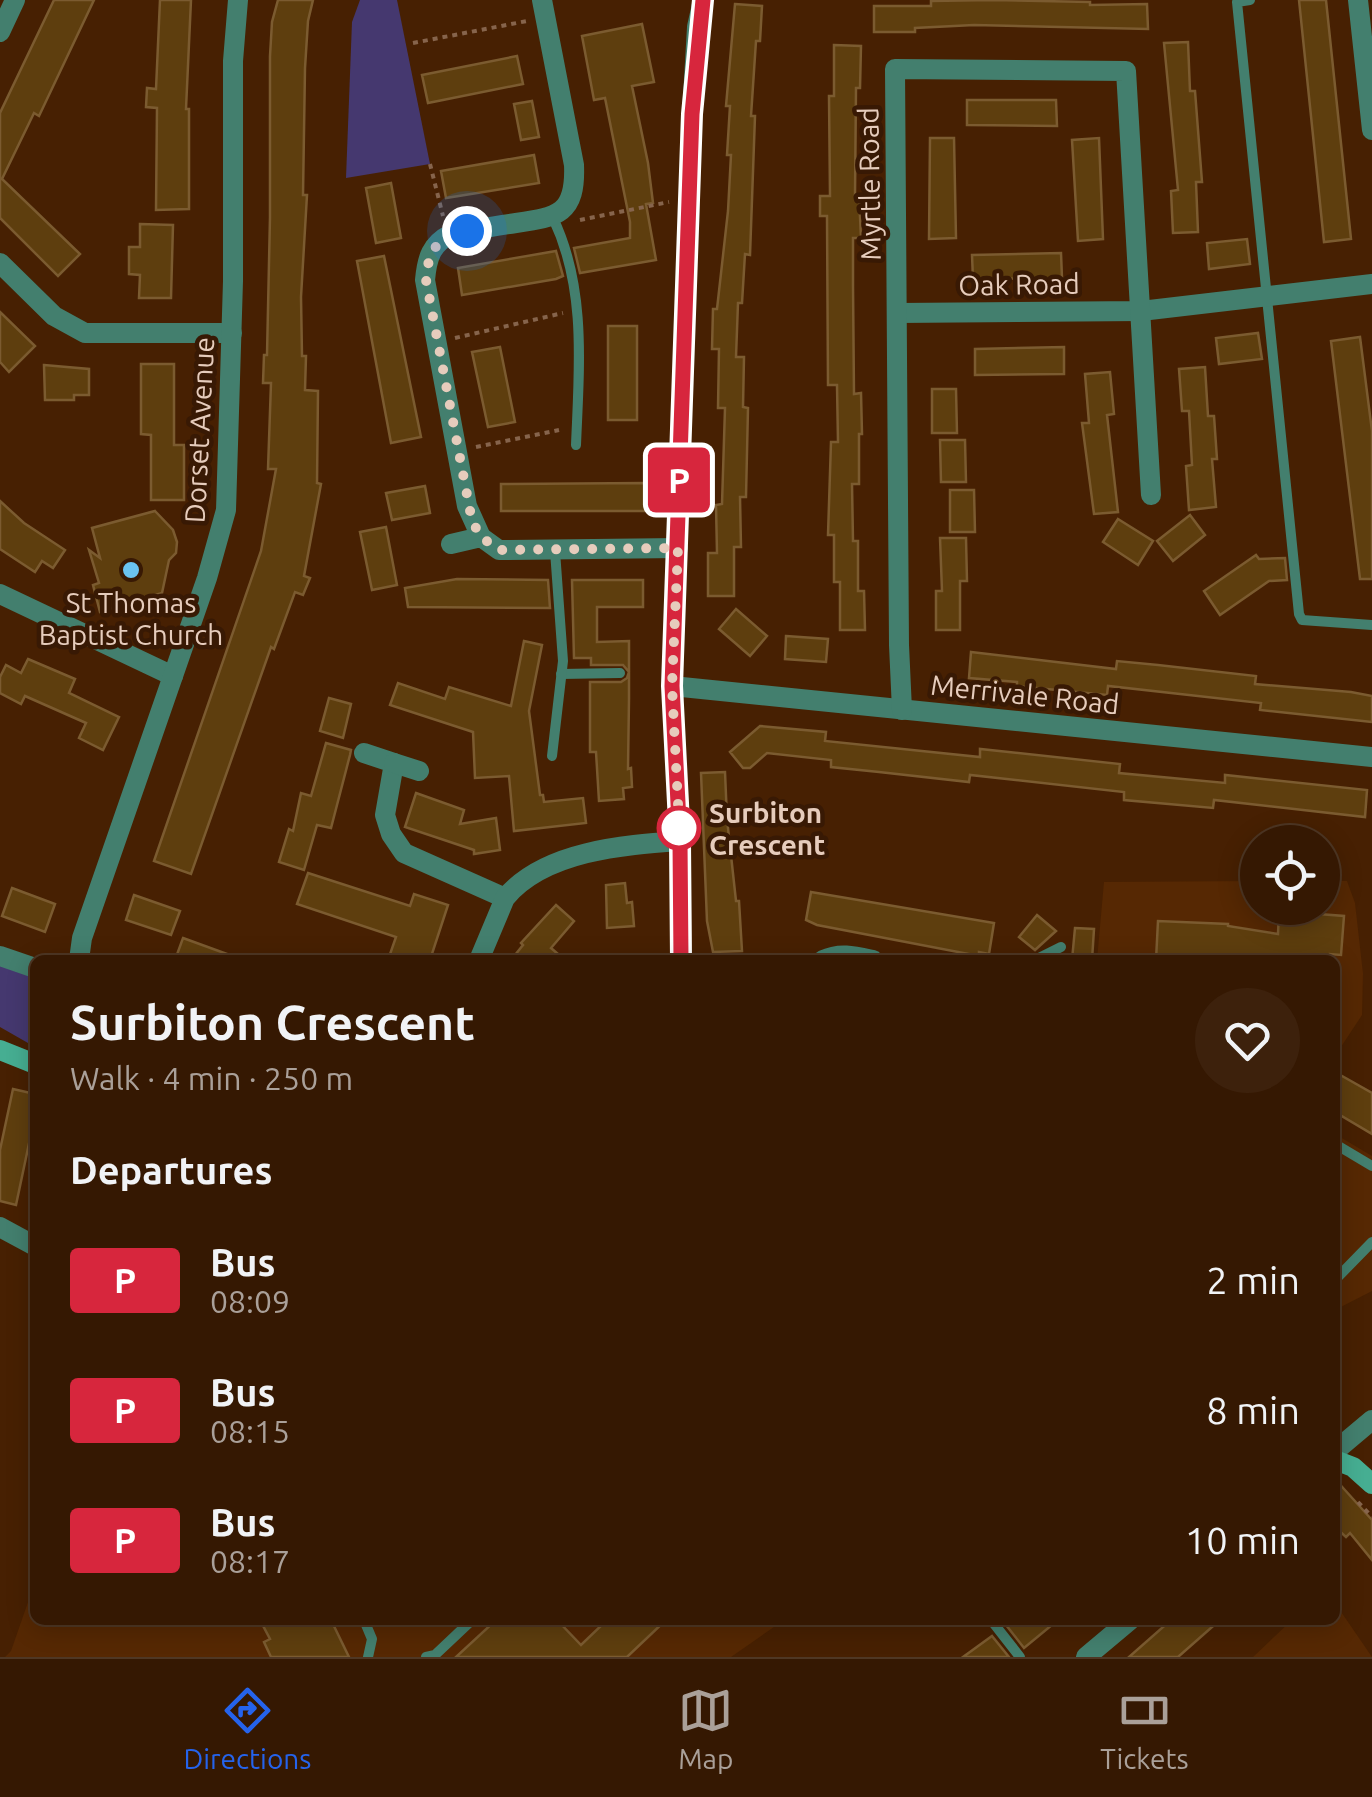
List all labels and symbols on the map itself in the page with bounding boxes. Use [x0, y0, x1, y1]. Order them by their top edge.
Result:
street label: Myrtle Road [852, 107, 886, 261]
your location [442, 206, 492, 256]
street label: Oak Road [958, 267, 1080, 301]
street label: Dorset Avenue [179, 336, 219, 524]
line badge: P [646, 448, 712, 512]
marker: St Thomas Baptist Church [120, 559, 142, 581]
place label: St Thomas Baptist Church [39, 587, 223, 650]
street label: Merrivale Road [929, 669, 1121, 719]
place label: Surbiton Crescent [709, 797, 825, 860]
marker: Surbiton Crescent [658, 807, 700, 849]

